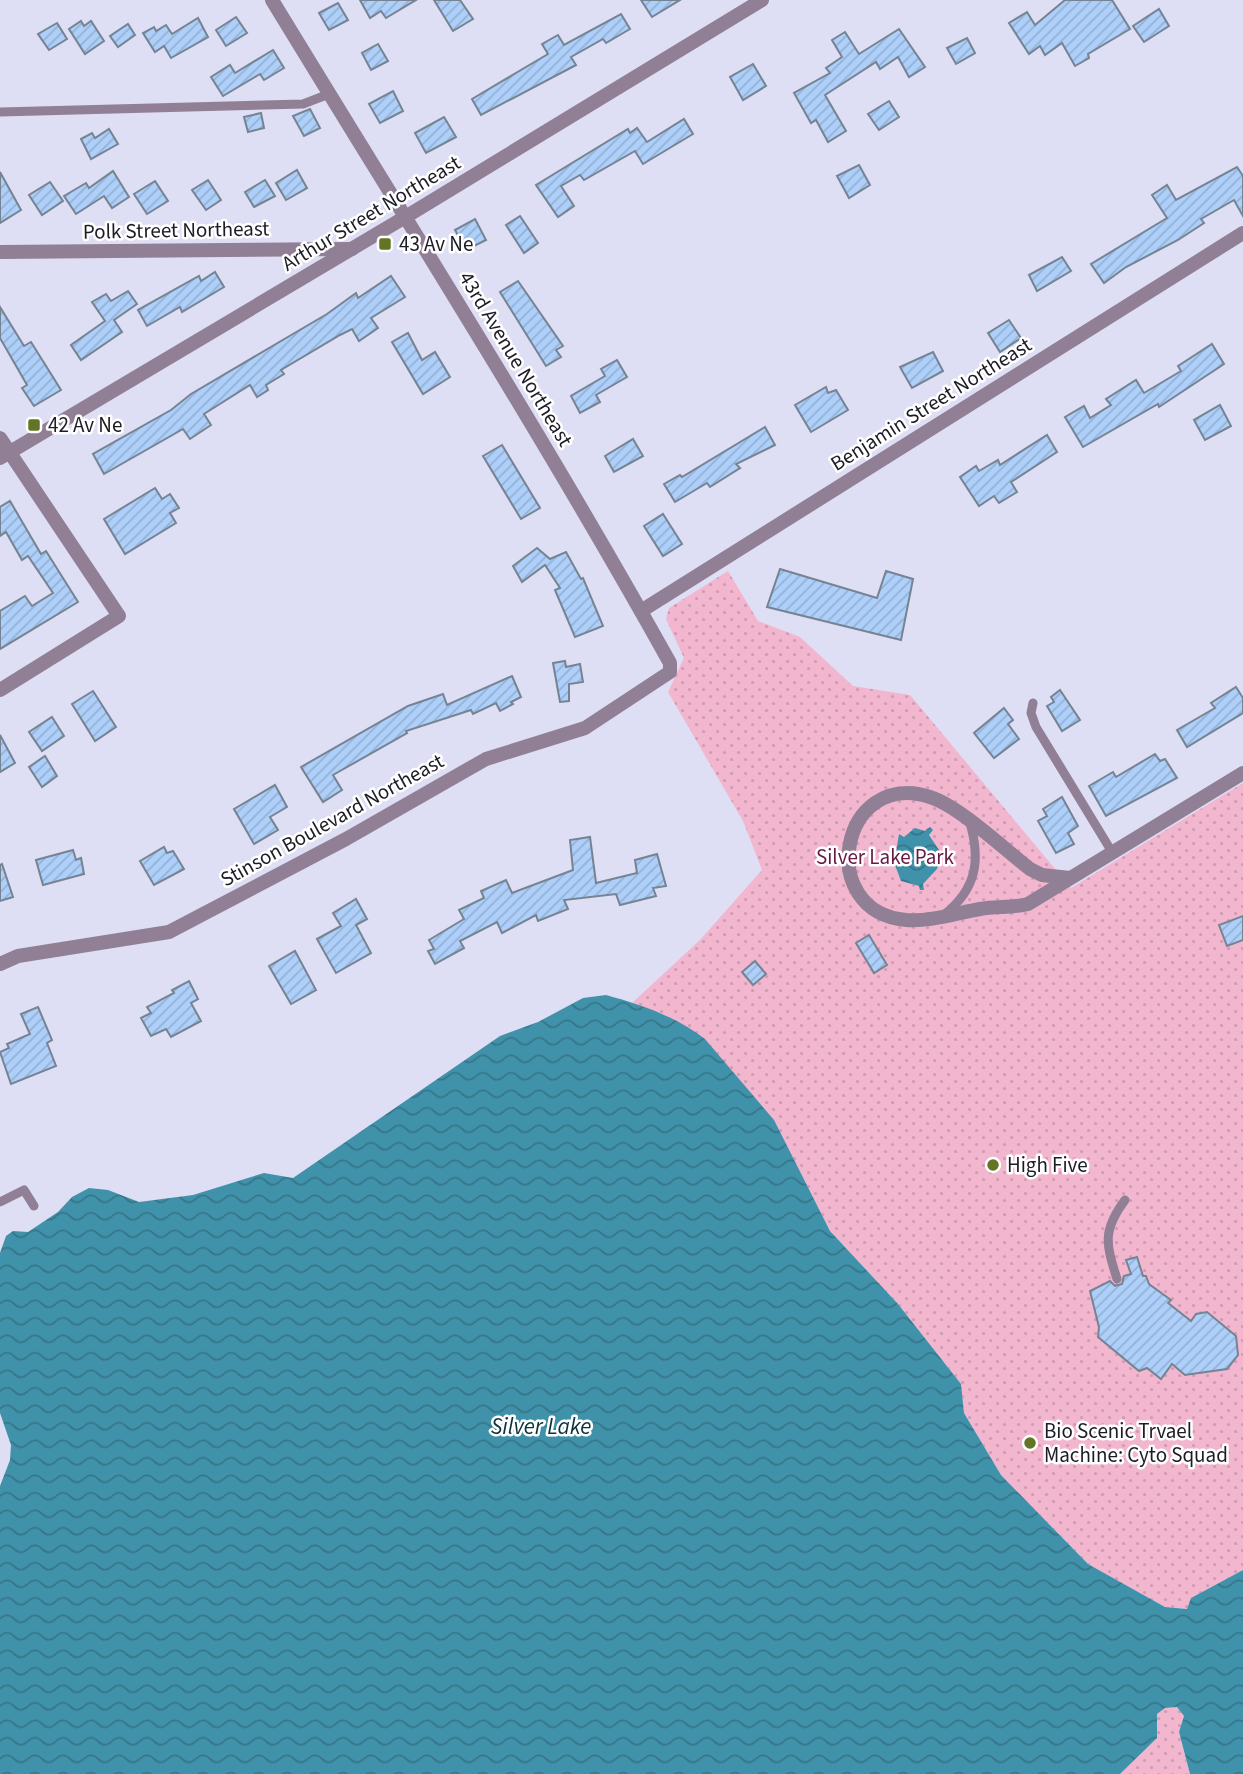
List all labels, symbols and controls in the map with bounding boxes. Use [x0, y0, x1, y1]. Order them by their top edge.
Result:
street label: Arthur Street Northeast [276, 148, 466, 278]
street label: Polk Street Northeast [83, 213, 269, 247]
place label: 43 Av Ne [399, 229, 473, 259]
marker: 43 Av Ne [377, 236, 393, 252]
street label: 43rd Avenue Northeast [452, 266, 580, 452]
street label: Benjamin Street Northeast [825, 330, 1037, 478]
place label: 42 Av Ne [48, 410, 122, 440]
marker: 42 Av Ne [26, 417, 42, 433]
street label: Stinson Boulevard Northeast [215, 746, 449, 894]
park label: Silver Lake Park [816, 842, 955, 872]
place label: High Five [1007, 1150, 1088, 1180]
marker: High Five [985, 1157, 1001, 1173]
water label: Silver Lake [491, 1410, 591, 1443]
place label: Bio Scenic Trvael Machine: Cyto Squad [1044, 1416, 1228, 1470]
marker: Bio Scenic Trvael Machine: Cyto Squad [1022, 1435, 1038, 1451]

